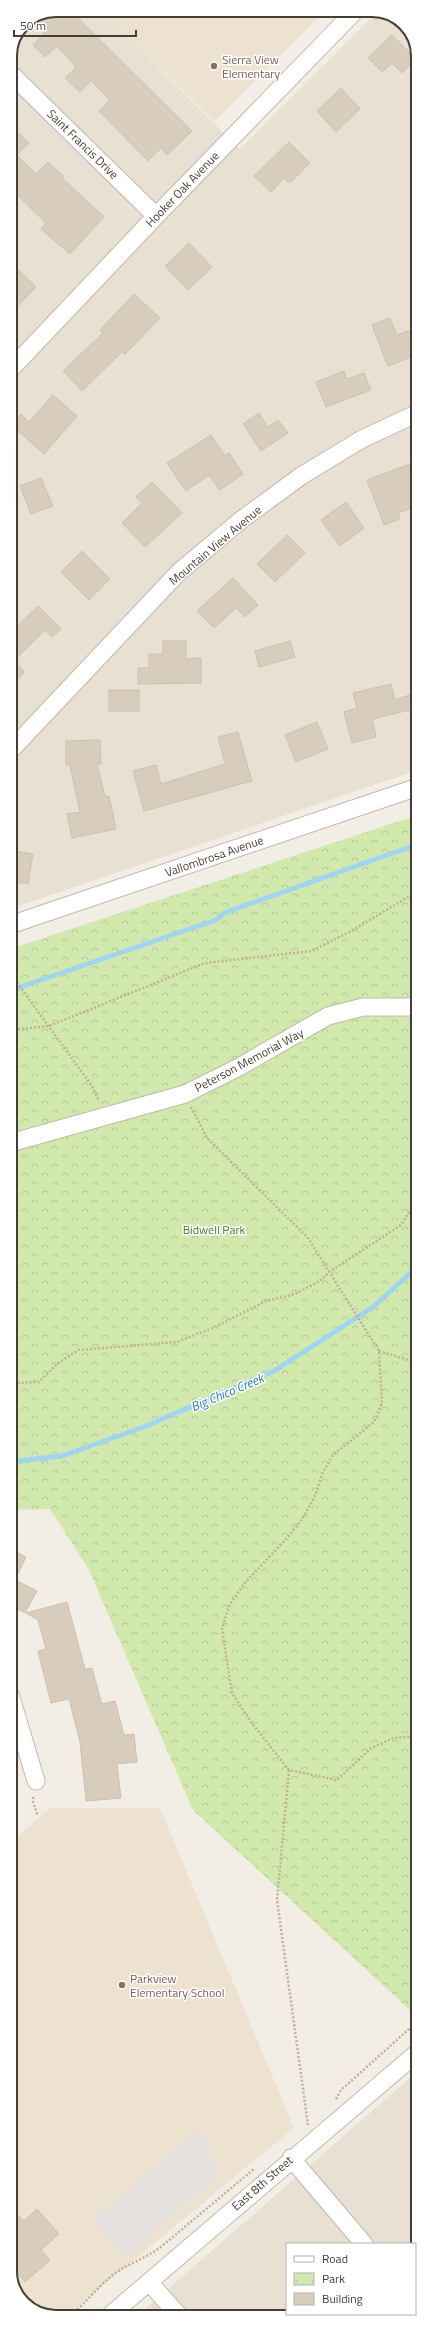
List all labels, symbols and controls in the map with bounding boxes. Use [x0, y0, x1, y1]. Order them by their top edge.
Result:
scale bar [14, 12, 136, 38]
text: 50 m [20, 16, 46, 35]
place label: Sierra View Elementary [222, 50, 280, 83]
marker: Sierra View Elementary [209, 61, 219, 71]
street label: Saint Francis Drive [43, 105, 123, 183]
street label: Hooker Oak Avenue [141, 147, 223, 231]
street label: Mountain View Avenue [164, 500, 266, 590]
street label: Vallombrosa Avenue [162, 830, 266, 882]
street label: Peterson Memorial Way [191, 1023, 307, 1097]
park label: Bidwell Park [183, 1220, 246, 1239]
water label: Big Chico Creek [187, 1367, 269, 1416]
place label: Parkview Elementary School [130, 1969, 224, 2002]
marker: Parkview Elementary School [117, 1980, 127, 1990]
street label: East 8th Street [227, 2150, 298, 2215]
legend [286, 2243, 416, 2315]
text: Road [322, 2249, 348, 2268]
text: Park [322, 2269, 345, 2288]
text: Building [322, 2289, 363, 2308]

